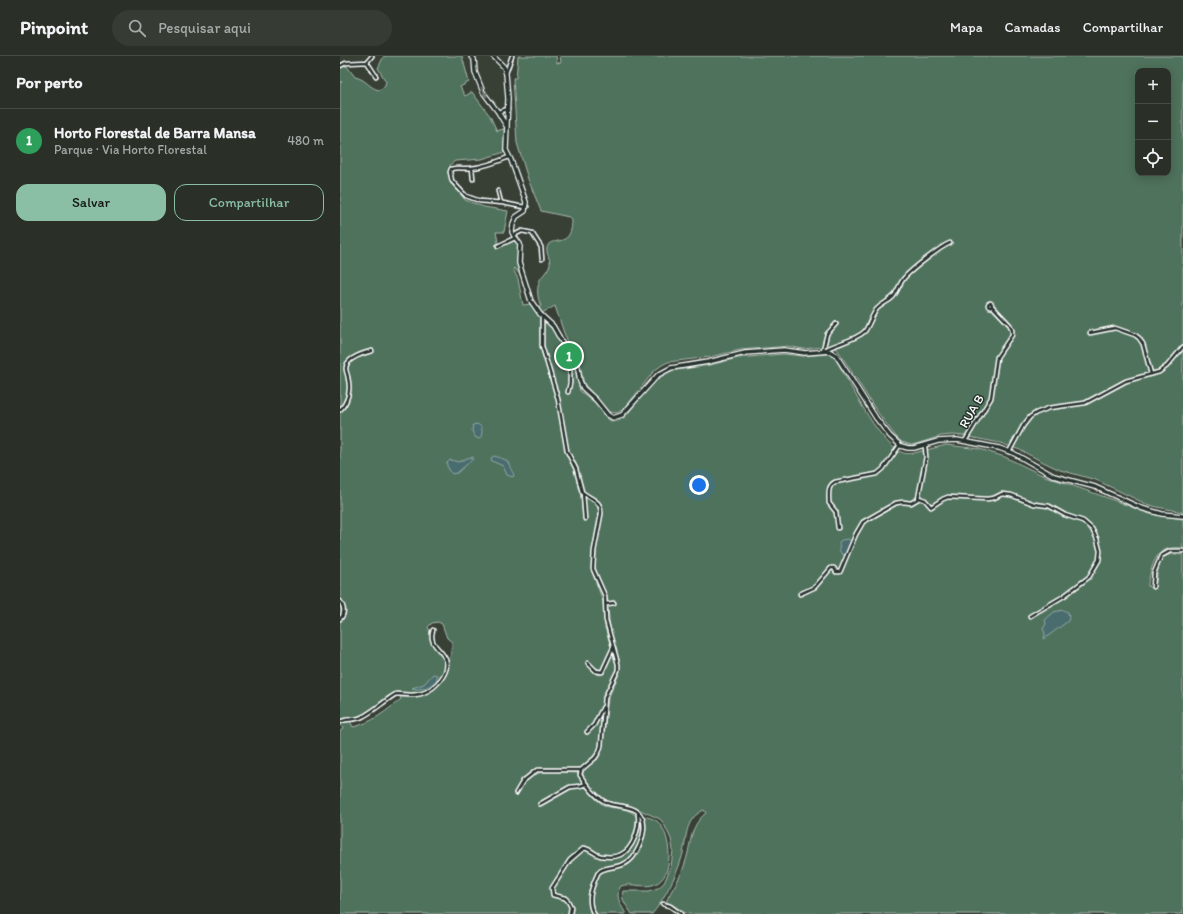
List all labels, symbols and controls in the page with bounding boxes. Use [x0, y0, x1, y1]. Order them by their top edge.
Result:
search box [112, 10, 392, 46]
text: Pinpoint [20, 16, 88, 39]
icon: search [126, 17, 148, 39]
text: Pesquisar aqui [158, 19, 251, 37]
text: Mapa [950, 19, 983, 36]
text: Camadas [1005, 19, 1061, 36]
text: Compartilhar [1083, 19, 1163, 36]
map controls [1135, 68, 1171, 176]
button: + [1135, 68, 1171, 104]
text: Por perto [16, 72, 83, 92]
one-way arrow [480, 86, 487, 98]
button: − [1135, 104, 1171, 140]
text: Horto Florestal de Barra Mansa [54, 124, 256, 142]
text: 1 [26, 133, 32, 148]
text: 480 m [287, 133, 324, 148]
button: locate [1135, 140, 1171, 176]
text: Parque · Via Horto Florestal [54, 142, 207, 157]
button: Salvar [16, 184, 166, 221]
button: Compartilhar [174, 184, 324, 221]
pin: 1 [556, 341, 582, 371]
street label: RUA B [956, 392, 987, 431]
your location [689, 475, 709, 495]

